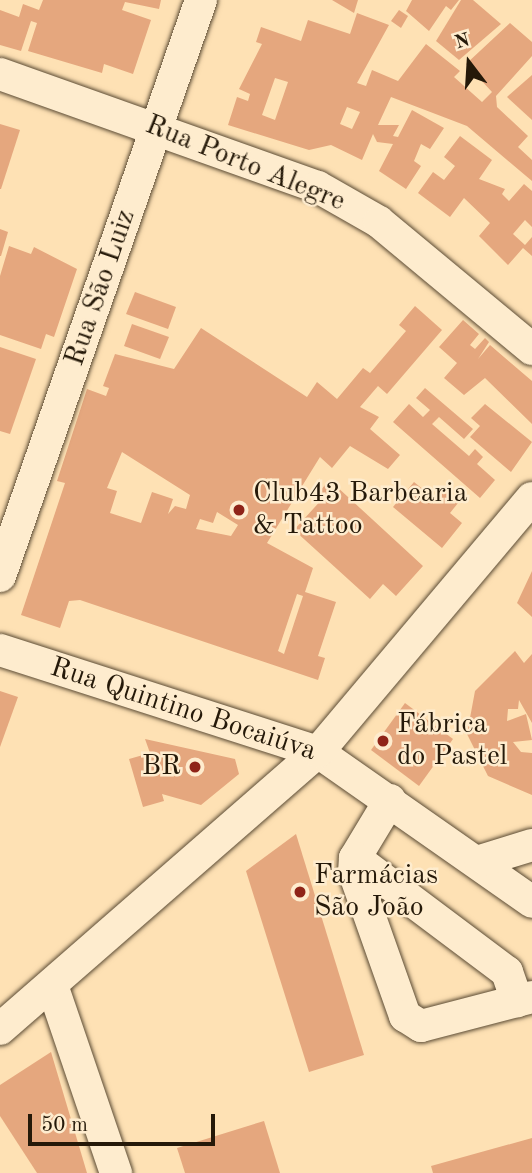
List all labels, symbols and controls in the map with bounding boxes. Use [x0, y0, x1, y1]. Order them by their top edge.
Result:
north arrow [434, 28, 504, 98]
text: N [453, 31, 472, 54]
street label: Rua Porto Alegre [140, 109, 350, 219]
street label: Rua São Luiz [59, 205, 143, 371]
place label: Club43 Barbearia & Tattoo [253, 477, 467, 543]
marker: Club43 Barbearia & Tattoo [231, 502, 247, 518]
street label: Rua Quintino Bocaiúva [46, 651, 320, 769]
place label: Fábrica do Pastel [397, 708, 507, 774]
marker: Fábrica do Pastel [375, 733, 391, 749]
place label: BR [142, 750, 181, 784]
marker: BR [187, 759, 203, 775]
place label: Farmácias São João [314, 859, 438, 925]
marker: Farmácias São João [292, 884, 308, 900]
scale bar [32, 1100, 219, 1144]
text: 50 m [41, 1115, 88, 1136]

